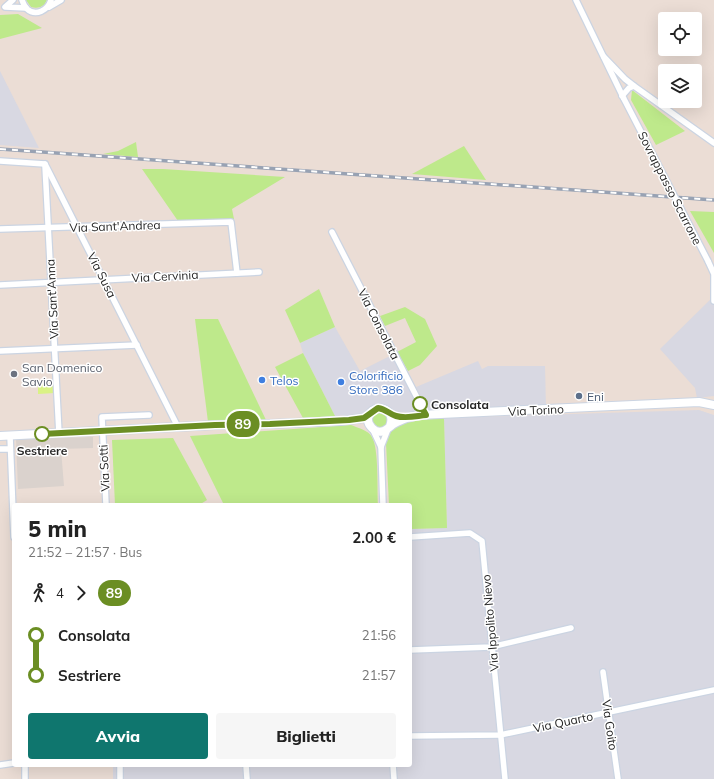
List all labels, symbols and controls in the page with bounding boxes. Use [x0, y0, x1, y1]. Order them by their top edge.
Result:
map controls [658, 12, 702, 108]
button: locate [658, 12, 702, 56]
button: layers [658, 64, 702, 108]
street label: Sovrappasso Scarrone [635, 129, 705, 247]
street label: Via Sant'Andrea [69, 217, 161, 235]
street label: Via Susa [84, 250, 120, 300]
street label: Via Sant'Anna [42, 259, 62, 339]
street label: Via Cervinia [131, 267, 199, 285]
street label: Via Consolata [355, 286, 403, 362]
place label: San Domenico Savio [22, 360, 102, 389]
place label: Colorificio Store 386 [349, 368, 403, 397]
marker: San Domenico Savio [9, 369, 19, 379]
place label: Telos [270, 373, 299, 388]
marker: Telos [257, 375, 267, 385]
marker: Colorificio Store 386 [336, 377, 346, 387]
place label: Eni [587, 389, 604, 404]
marker: Eni [574, 391, 584, 401]
marker: Consolata [412, 396, 428, 412]
place label: Consolata [431, 397, 489, 412]
street label: Via Torino [508, 401, 564, 419]
line badge: 89 [225, 411, 261, 437]
text: 89 [235, 415, 251, 433]
marker: Sestriere [34, 426, 50, 442]
place label: Sestriere [17, 443, 68, 458]
street label: Via Sotti [95, 444, 113, 492]
text: 5 min [28, 515, 87, 543]
text: 2.00 € [352, 528, 396, 547]
text: 21:52 – 21:57 · Bus [28, 544, 142, 560]
street label: Via Ippolito Nievo [478, 574, 502, 672]
icon: walk [28, 582, 50, 604]
icon: forward [70, 582, 92, 604]
text: 89 [106, 584, 123, 602]
text: 4 [56, 585, 64, 601]
text: Consolata [58, 626, 130, 645]
text: 21:56 [362, 627, 396, 643]
text: Sestriere [58, 666, 121, 685]
text: 21:57 [362, 667, 396, 683]
street label: Via Goito [599, 699, 621, 751]
street label: Via Quarto [532, 708, 594, 736]
button: Avvia [28, 713, 208, 759]
button: Biglietti [216, 713, 396, 759]

